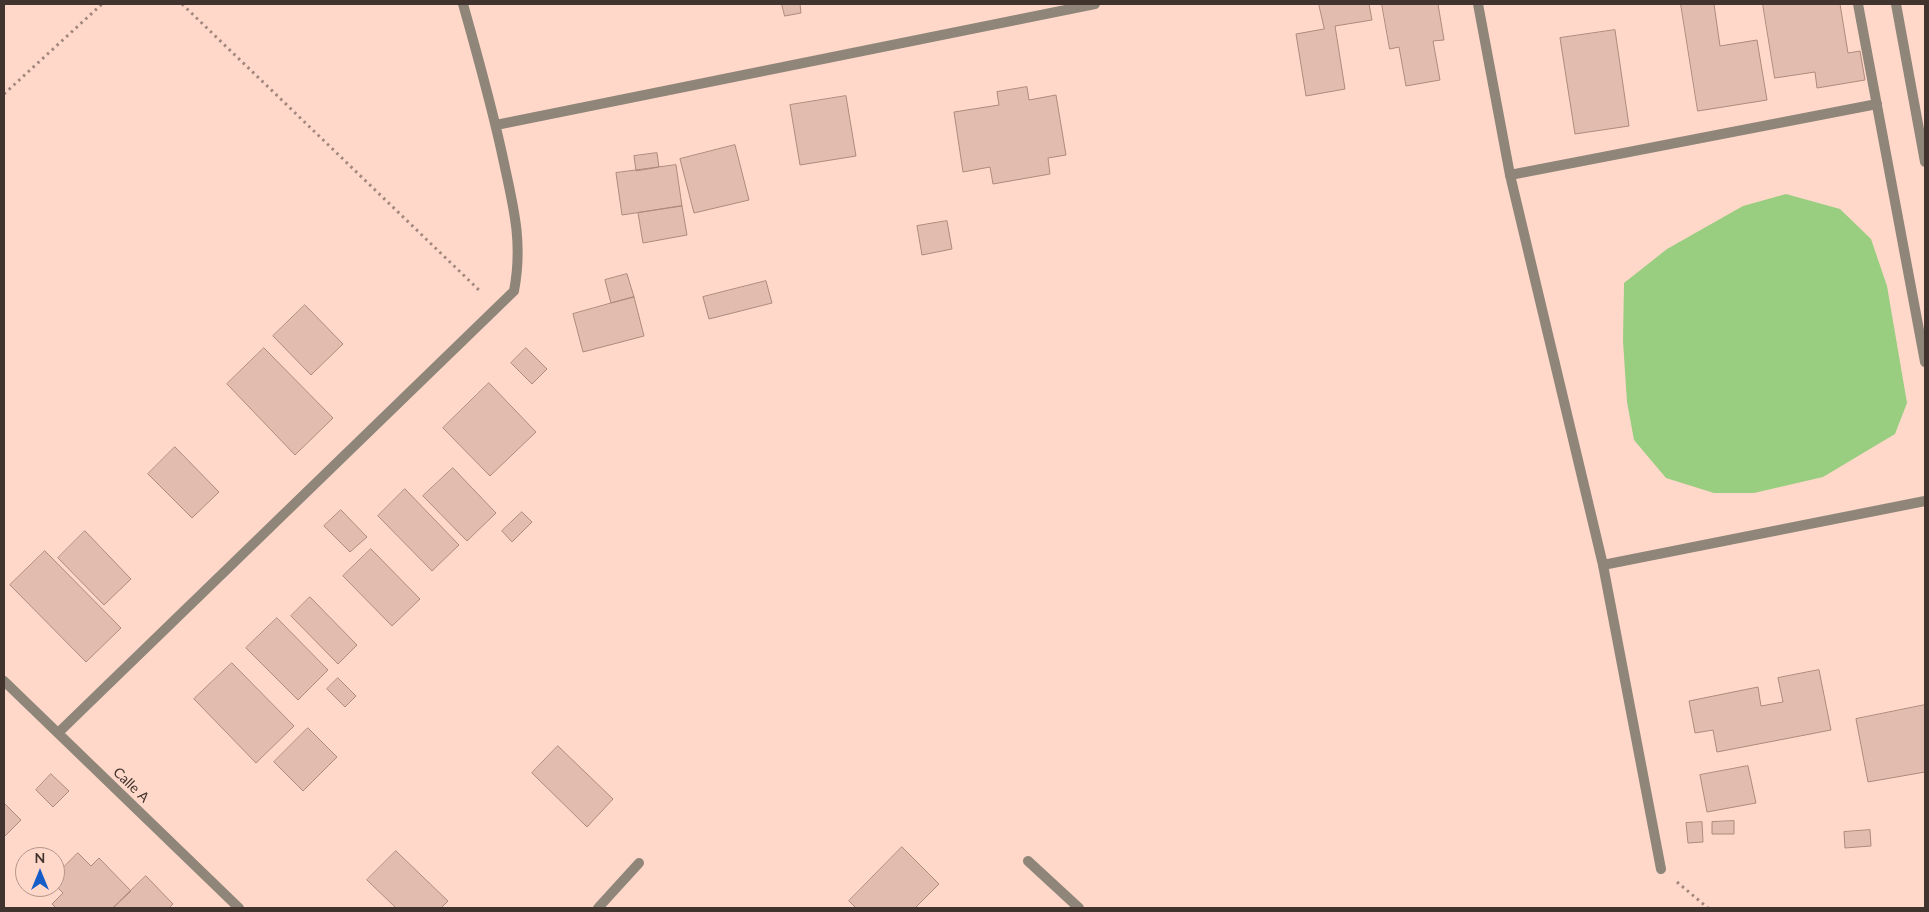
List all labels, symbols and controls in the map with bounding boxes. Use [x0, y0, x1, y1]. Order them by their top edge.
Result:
street label: Calle A [110, 764, 152, 806]
north arrow [15, 847, 65, 897]
text: N [35, 849, 45, 866]

